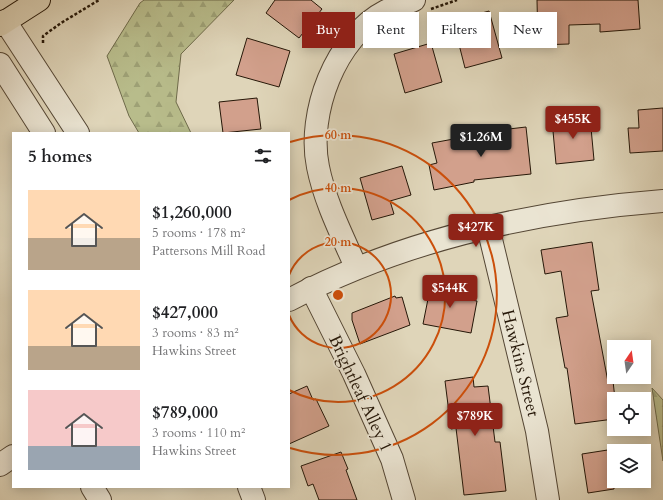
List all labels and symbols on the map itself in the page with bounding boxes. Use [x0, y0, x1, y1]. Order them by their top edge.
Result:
pin: $455K [545, 106, 601, 140]
pin: $1.26M [448, 124, 514, 158]
text: 60 m [325, 127, 352, 143]
text: 40 m [325, 180, 352, 196]
pin: $427K [448, 214, 504, 248]
text: 20 m [325, 234, 352, 250]
pin: $544K [422, 275, 478, 309]
centre of rings [331, 288, 345, 302]
street label: Hawkins Street [496, 307, 545, 420]
street label: Brightleaf Alley 1 [323, 331, 398, 455]
north arrow [607, 340, 651, 384]
pin: $789K [447, 403, 503, 437]

